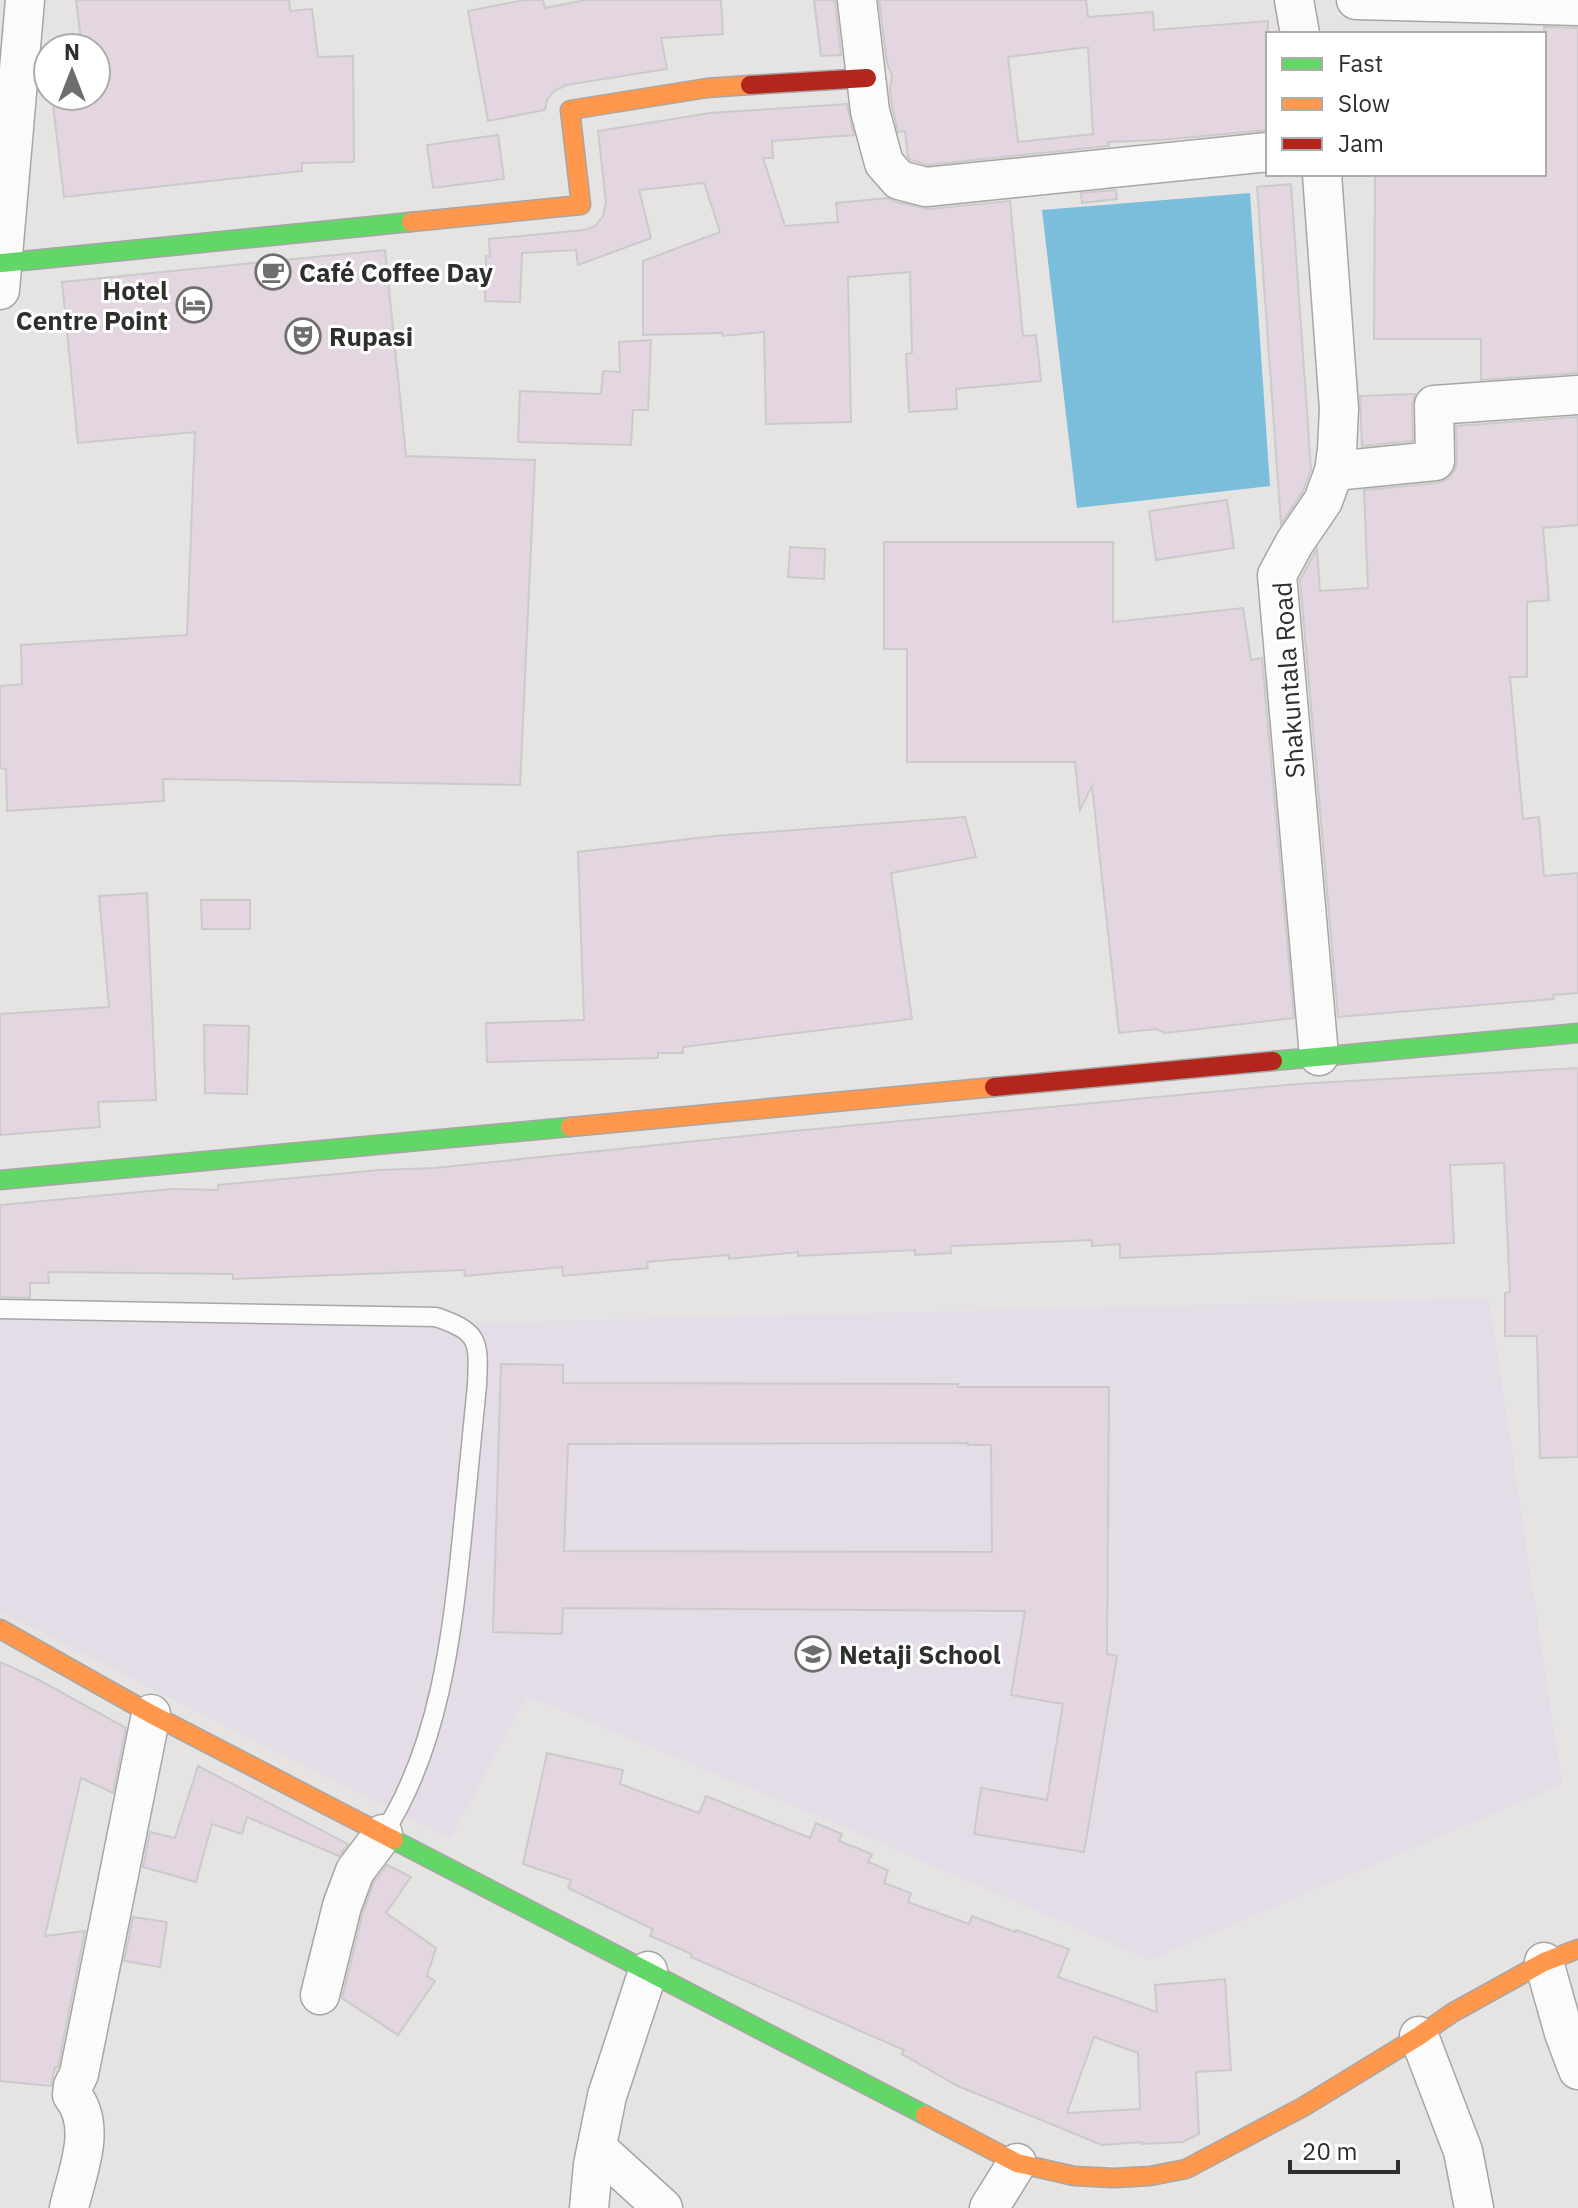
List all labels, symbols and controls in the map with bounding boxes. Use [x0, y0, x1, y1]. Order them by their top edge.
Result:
north arrow [32, 32, 112, 112]
legend [1266, 32, 1546, 176]
text: N [64, 37, 80, 66]
text: Fast [1338, 47, 1383, 79]
text: Slow [1338, 87, 1390, 119]
text: Jam [1338, 127, 1384, 159]
cafe icon: Café Coffee Day [254, 253, 292, 291]
place label: Café Coffee Day [299, 255, 493, 289]
place label: Hotel Centre Point [16, 273, 168, 337]
hotel icon: Hotel Centre Point [175, 286, 213, 324]
theatre icon: Rupasi [284, 317, 322, 355]
place label: Rupasi [329, 319, 413, 353]
street label: Shakuntala Road [1264, 581, 1312, 779]
school or university icon: Netaji School [794, 1635, 832, 1673]
place label: Netaji School [839, 1637, 1001, 1671]
scale bar [1290, 2124, 1398, 2174]
text: 20 m [1302, 2135, 1357, 2167]

